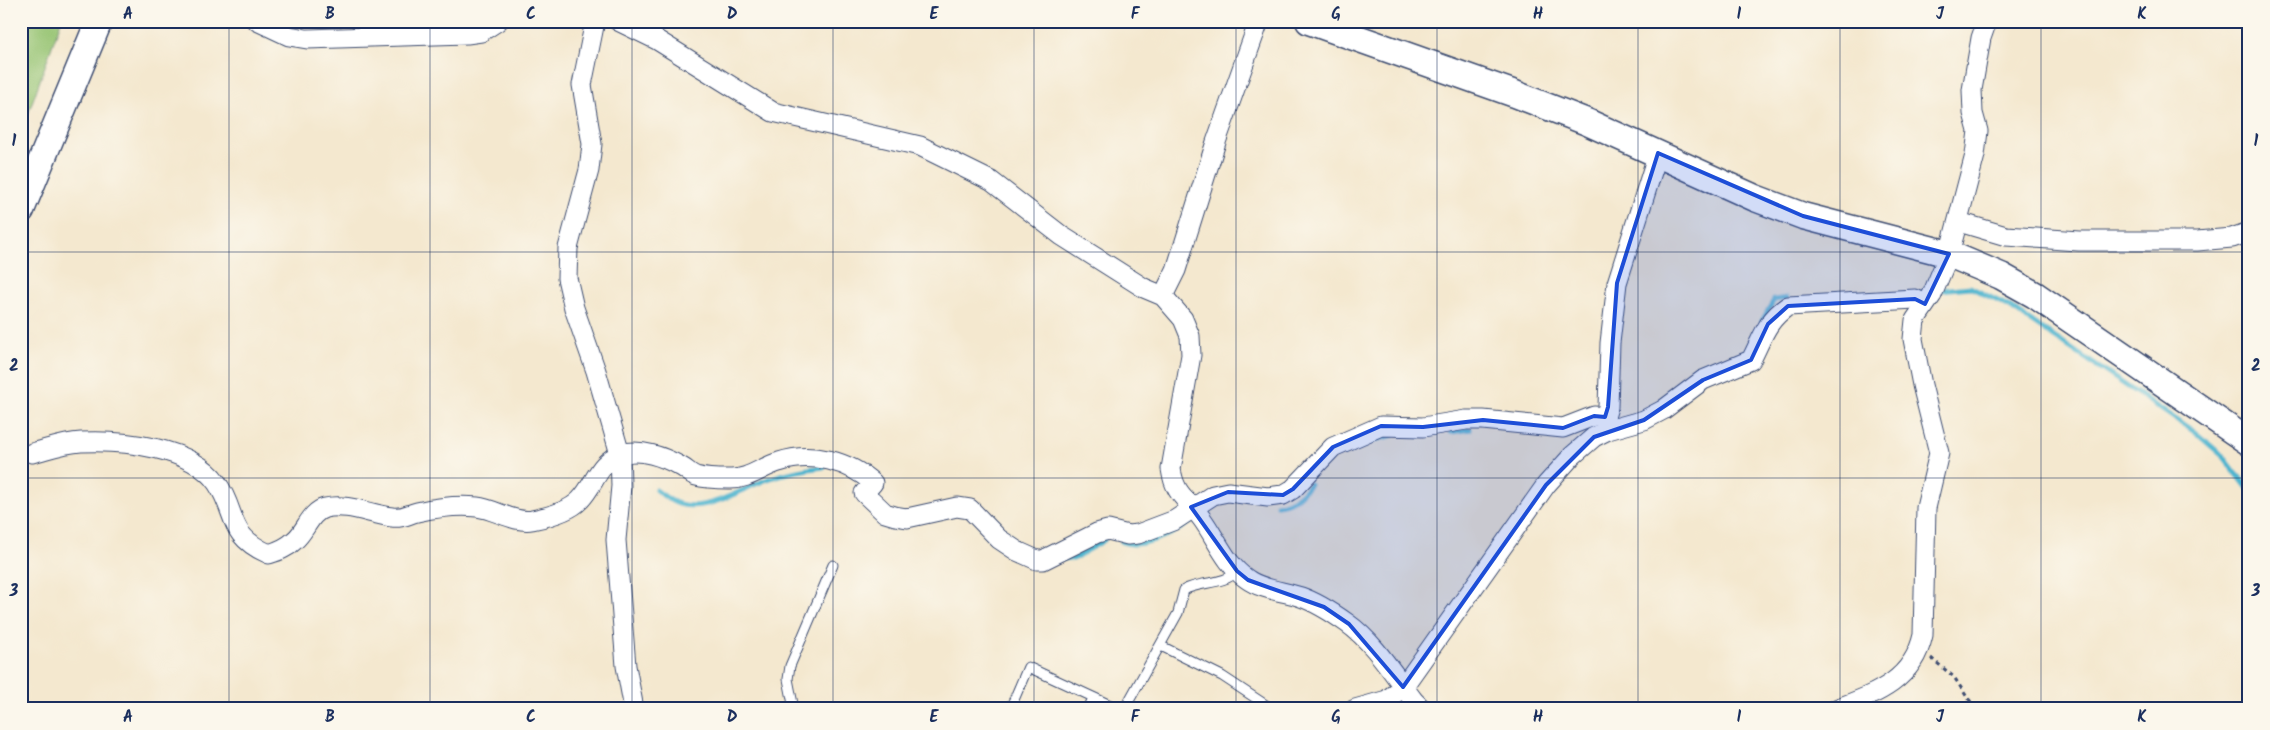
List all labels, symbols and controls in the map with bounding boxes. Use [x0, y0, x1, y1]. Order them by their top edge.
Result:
text: A [123, 2, 133, 27]
text: B [325, 2, 335, 27]
text: C [526, 2, 536, 27]
text: D [727, 2, 738, 27]
text: E [930, 2, 940, 27]
text: F [1131, 2, 1141, 27]
text: G [1331, 2, 1341, 27]
text: H [1533, 2, 1543, 27]
text: I [1737, 2, 1742, 27]
text: J [1936, 2, 1945, 27]
text: K [2137, 2, 2147, 27]
text: 1 [12, 129, 17, 154]
text: 1 [2254, 129, 2259, 154]
text: 2 [9, 354, 19, 379]
text: 2 [2251, 354, 2261, 379]
text: 3 [9, 579, 19, 604]
text: 3 [2251, 579, 2261, 604]
text: A [123, 705, 133, 730]
text: B [325, 705, 335, 730]
text: C [526, 705, 536, 730]
text: D [727, 705, 738, 730]
text: E [930, 705, 940, 730]
text: F [1131, 705, 1141, 730]
text: G [1331, 705, 1341, 730]
text: H [1533, 705, 1543, 730]
text: I [1737, 705, 1742, 730]
text: J [1936, 705, 1945, 730]
text: K [2137, 705, 2147, 730]

